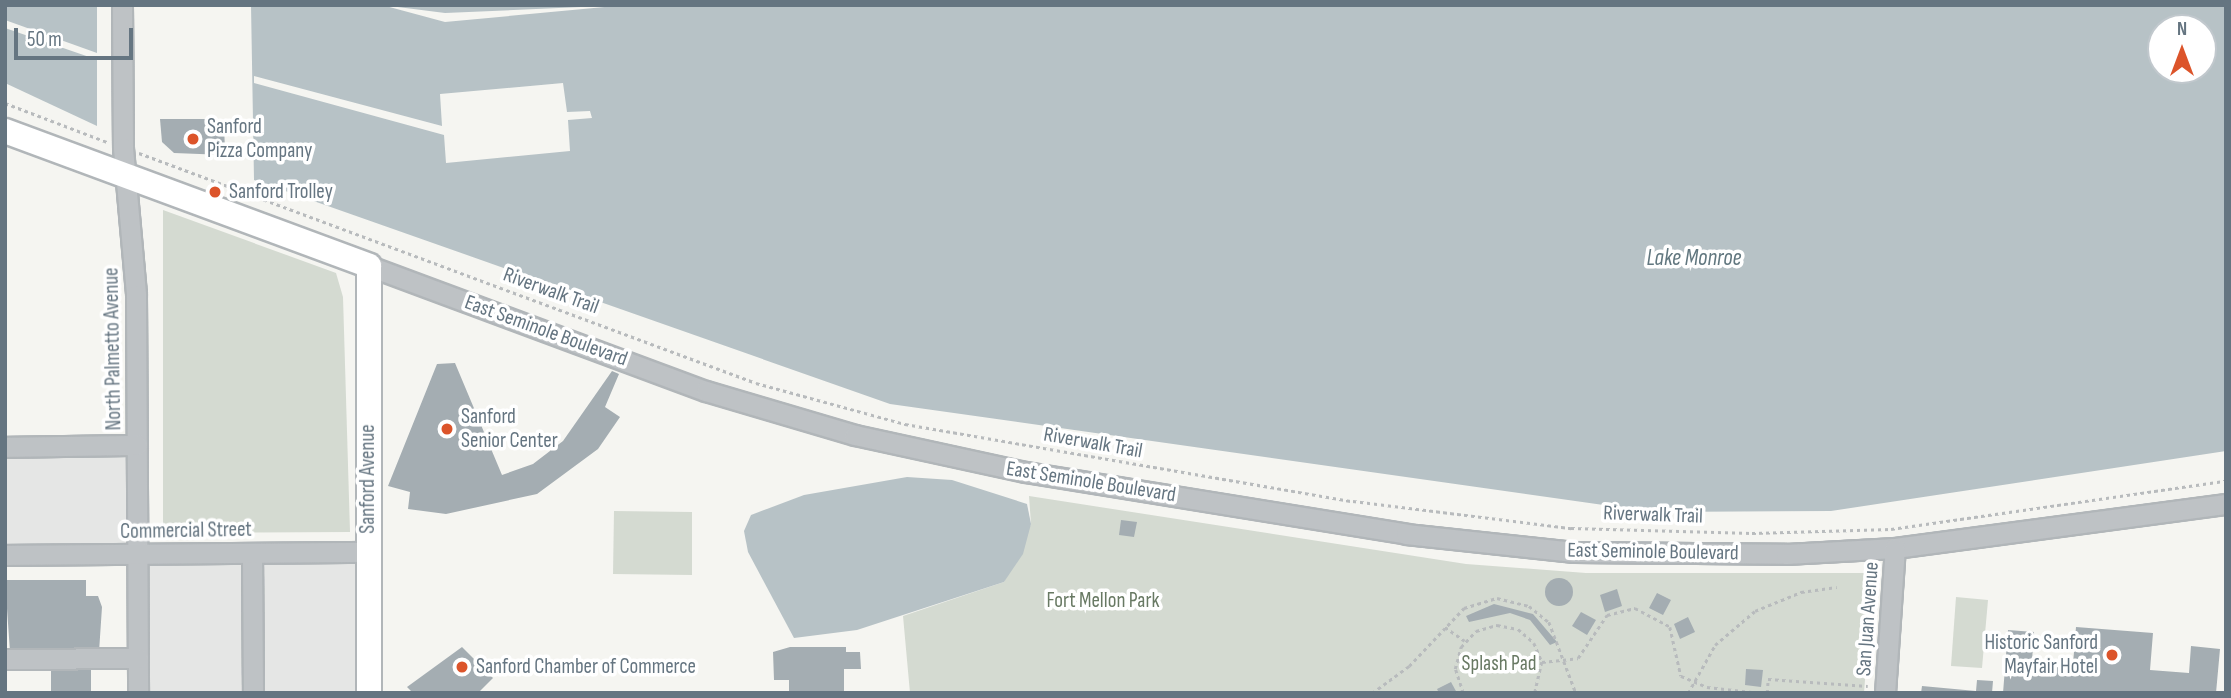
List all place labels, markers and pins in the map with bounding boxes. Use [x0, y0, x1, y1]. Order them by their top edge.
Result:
place label: Sanford Pizza Company [207, 114, 312, 164]
marker: Sanford Pizza Company [185, 131, 201, 147]
place label: Sanford Trolley [229, 179, 333, 205]
marker: Sanford Trolley [207, 184, 223, 200]
place label: Sanford Senior Center [461, 404, 558, 454]
marker: Sanford Senior Center [439, 421, 455, 437]
place label: Historic Sanford Mayfair Hotel [1984, 630, 2098, 680]
marker: Historic Sanford Mayfair Hotel [2104, 647, 2120, 663]
place label: Sanford Chamber of Commerce [476, 654, 696, 680]
marker: Sanford Chamber of Commerce [454, 659, 470, 675]

